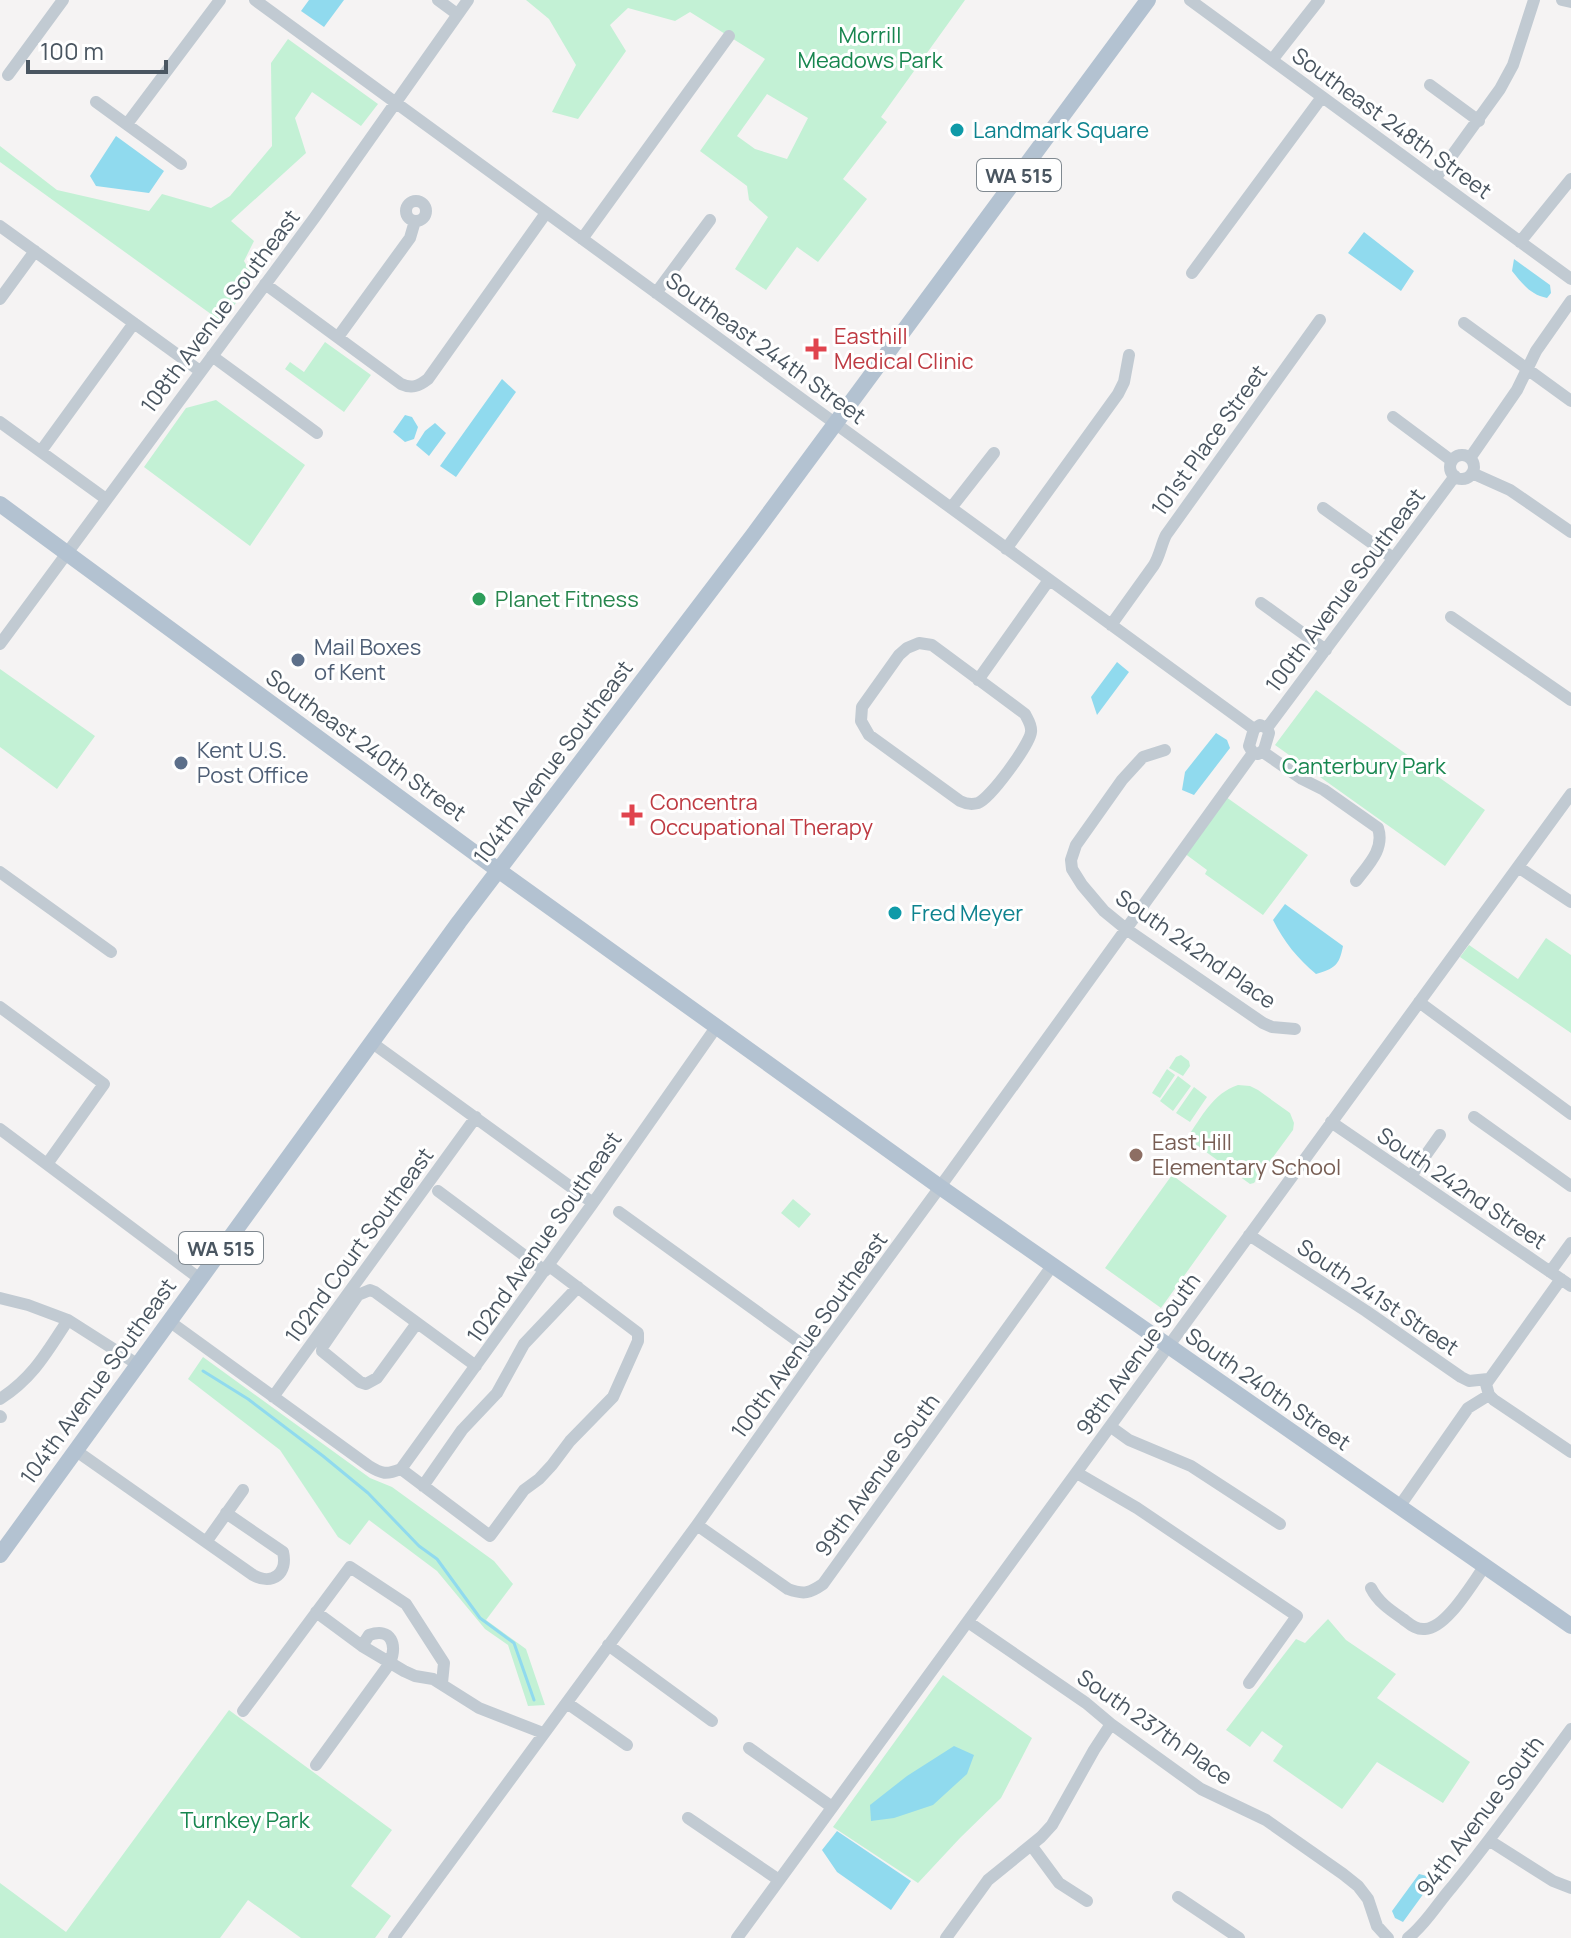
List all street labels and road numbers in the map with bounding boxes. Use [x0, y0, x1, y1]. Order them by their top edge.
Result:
street label: Southeast 248th Street [1286, 40, 1498, 206]
road number: WA 515 [977, 159, 1061, 191]
street label: 108th Avenue Southeast [134, 203, 307, 419]
street label: Southeast 244th Street [660, 265, 872, 431]
street label: 101st Place Street [1144, 358, 1274, 522]
street label: 100th Avenue Southeast [1258, 482, 1432, 698]
street label: 104th Avenue Southeast [466, 654, 640, 870]
street label: Southeast 240th Street [260, 662, 472, 828]
street label: South 242nd Place [1110, 882, 1282, 1016]
street label: South 242nd Street [1371, 1120, 1553, 1256]
street label: 102nd Avenue Southeast [460, 1125, 629, 1349]
street label: 102nd Court Southeast [278, 1141, 440, 1349]
street label: 100th Avenue Southeast [724, 1226, 894, 1444]
road number: WA 515 [179, 1232, 263, 1264]
street label: South 241st Street [1291, 1232, 1465, 1362]
street label: 98th Avenue South [1069, 1267, 1207, 1441]
street label: 104th Avenue Southeast [13, 1272, 183, 1490]
street label: South 240th Street [1179, 1321, 1357, 1457]
street label: 99th Avenue South [808, 1387, 946, 1563]
street label: South 237th Place [1071, 1662, 1239, 1792]
street label: 94th Avenue South [1410, 1729, 1550, 1903]

